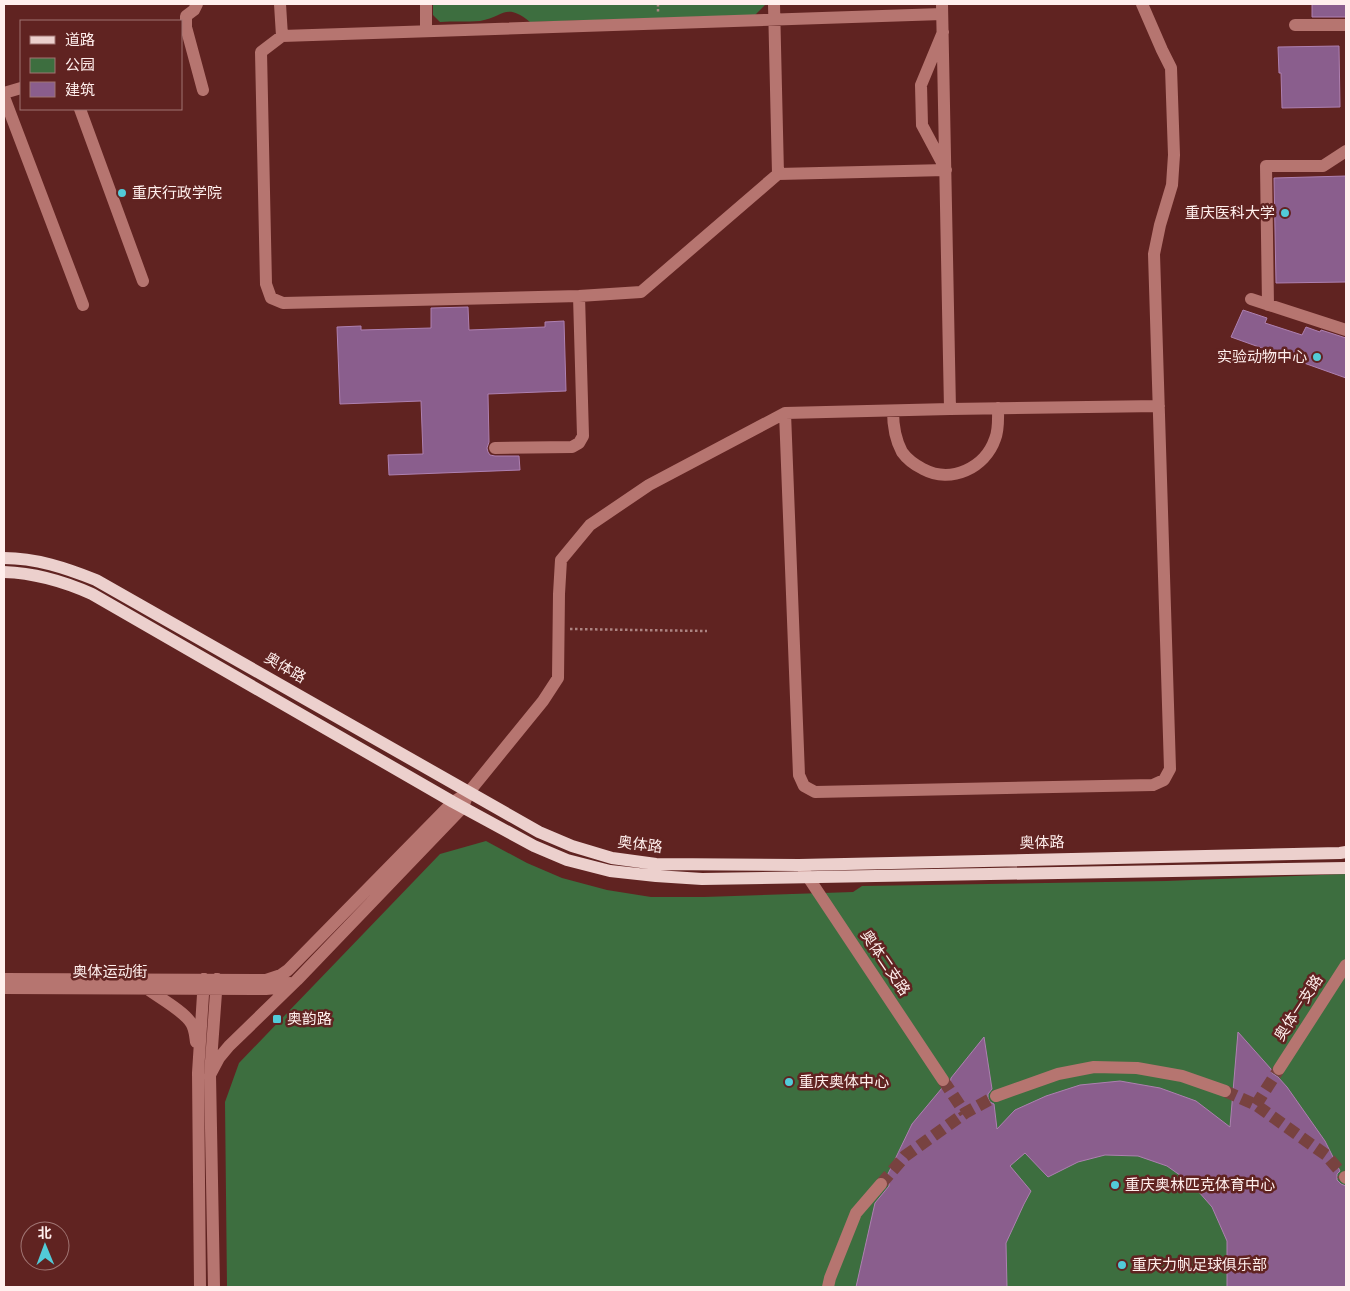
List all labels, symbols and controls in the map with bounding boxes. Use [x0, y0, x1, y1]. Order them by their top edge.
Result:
legend [20, 20, 182, 110]
text: 道路 [65, 30, 95, 51]
text: 公园 [65, 55, 95, 76]
text: 建筑 [65, 80, 95, 101]
place label: 重庆行政学院 [132, 183, 222, 204]
marker: 重庆行政学院 [116, 187, 128, 199]
place label: 重庆医科大学 [1185, 203, 1275, 224]
marker: 重庆医科大学 [1279, 207, 1291, 219]
place label: 实验动物中心 [1217, 347, 1307, 368]
marker: 实验动物中心 [1311, 351, 1323, 363]
street label: 奥体路 [260, 648, 310, 688]
street label: 奥体路 [616, 832, 664, 858]
street label: 奥体路 [1019, 832, 1065, 854]
street label: 奥体二支路 [855, 926, 915, 1000]
street label: 奥体运动街 [72, 962, 148, 983]
street label: 奥体一支路 [1270, 971, 1328, 1045]
place label: 奥韵路 [287, 1009, 332, 1030]
marker: 奥韵路 [271, 1013, 283, 1025]
place label: 重庆奥体中心 [799, 1072, 889, 1093]
marker: 重庆奥体中心 [783, 1076, 795, 1088]
place label: 重庆奥林匹克体育中心 [1125, 1175, 1275, 1196]
marker: 重庆奥林匹克体育中心 [1109, 1179, 1121, 1191]
north arrow [20, 1221, 70, 1271]
text: 北 [38, 1224, 52, 1244]
place label: 重庆力帆足球俱乐部 [1132, 1255, 1267, 1276]
marker: 重庆力帆足球俱乐部 [1116, 1259, 1128, 1271]

